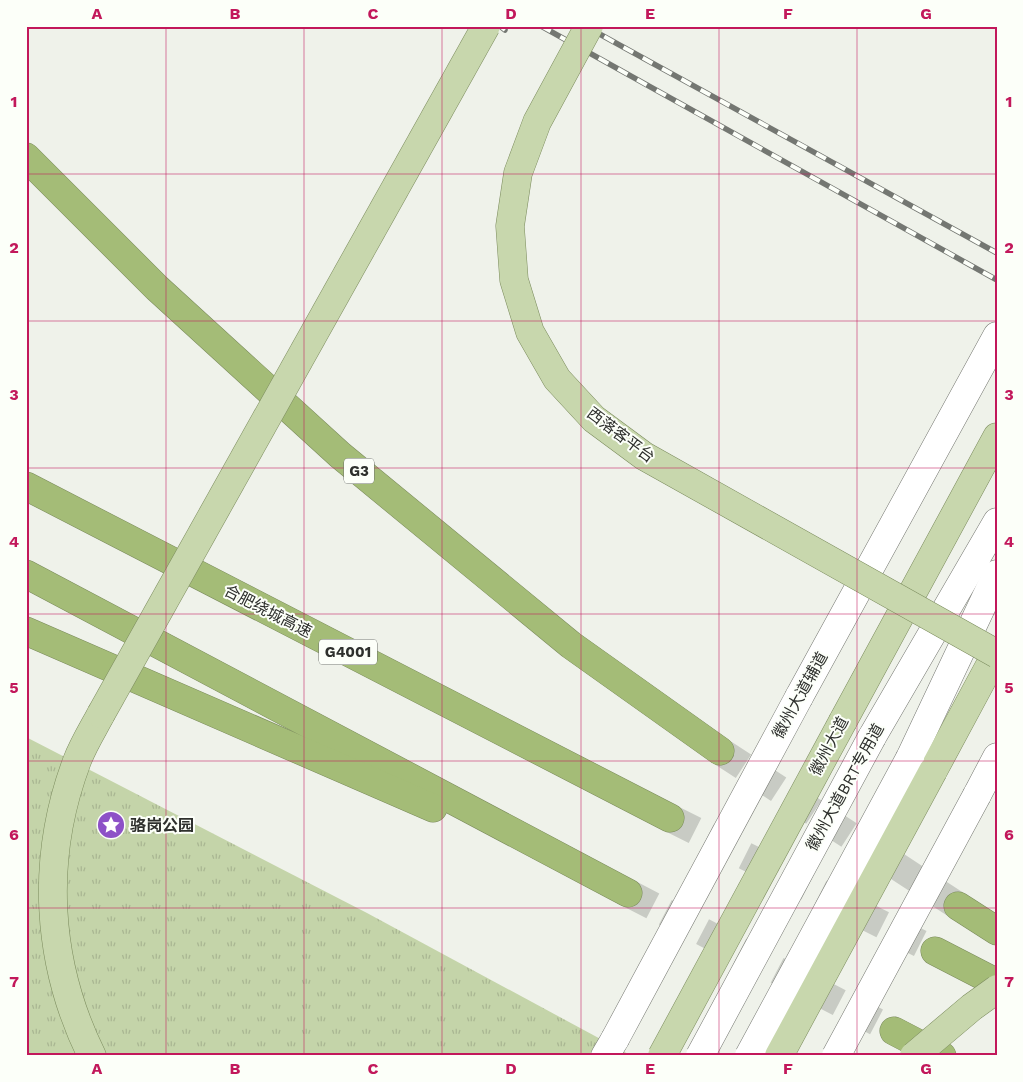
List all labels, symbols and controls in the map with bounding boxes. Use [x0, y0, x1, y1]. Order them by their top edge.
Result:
text: A [92, 4, 103, 23]
text: B [230, 4, 241, 23]
text: C [368, 4, 379, 23]
text: D [505, 4, 517, 23]
text: E [645, 4, 655, 23]
text: F [783, 4, 793, 23]
text: G [920, 4, 932, 23]
text: 1 [11, 92, 17, 111]
text: 1 [1006, 92, 1012, 111]
text: 2 [9, 238, 19, 257]
text: 2 [1004, 238, 1014, 257]
text: 3 [9, 385, 19, 404]
text: 3 [1004, 385, 1014, 404]
street label: 西落客平台 [583, 403, 659, 467]
road number: G3 [344, 458, 374, 484]
text: 4 [9, 532, 19, 551]
text: 4 [1004, 532, 1014, 551]
street label: 合肥绕城高速 [221, 581, 315, 641]
road number: G4001 [319, 640, 377, 664]
street label: 徽州大道辅道 [768, 648, 832, 742]
text: 5 [9, 678, 19, 697]
text: 5 [1004, 678, 1014, 697]
street label: 徽州大道 [806, 713, 852, 779]
street label: 徽州大道BRT专用道 [802, 720, 888, 854]
place icon: 骆岗公园 [96, 810, 126, 840]
place label: 骆岗公园 [130, 816, 194, 835]
text: 6 [9, 825, 19, 844]
text: 6 [1004, 825, 1014, 844]
text: 7 [9, 972, 19, 991]
text: 7 [1004, 972, 1014, 991]
text: A [92, 1059, 103, 1078]
text: B [230, 1059, 241, 1078]
text: C [368, 1059, 379, 1078]
text: D [505, 1059, 517, 1078]
text: E [645, 1059, 655, 1078]
text: F [783, 1059, 793, 1078]
text: G [920, 1059, 932, 1078]

